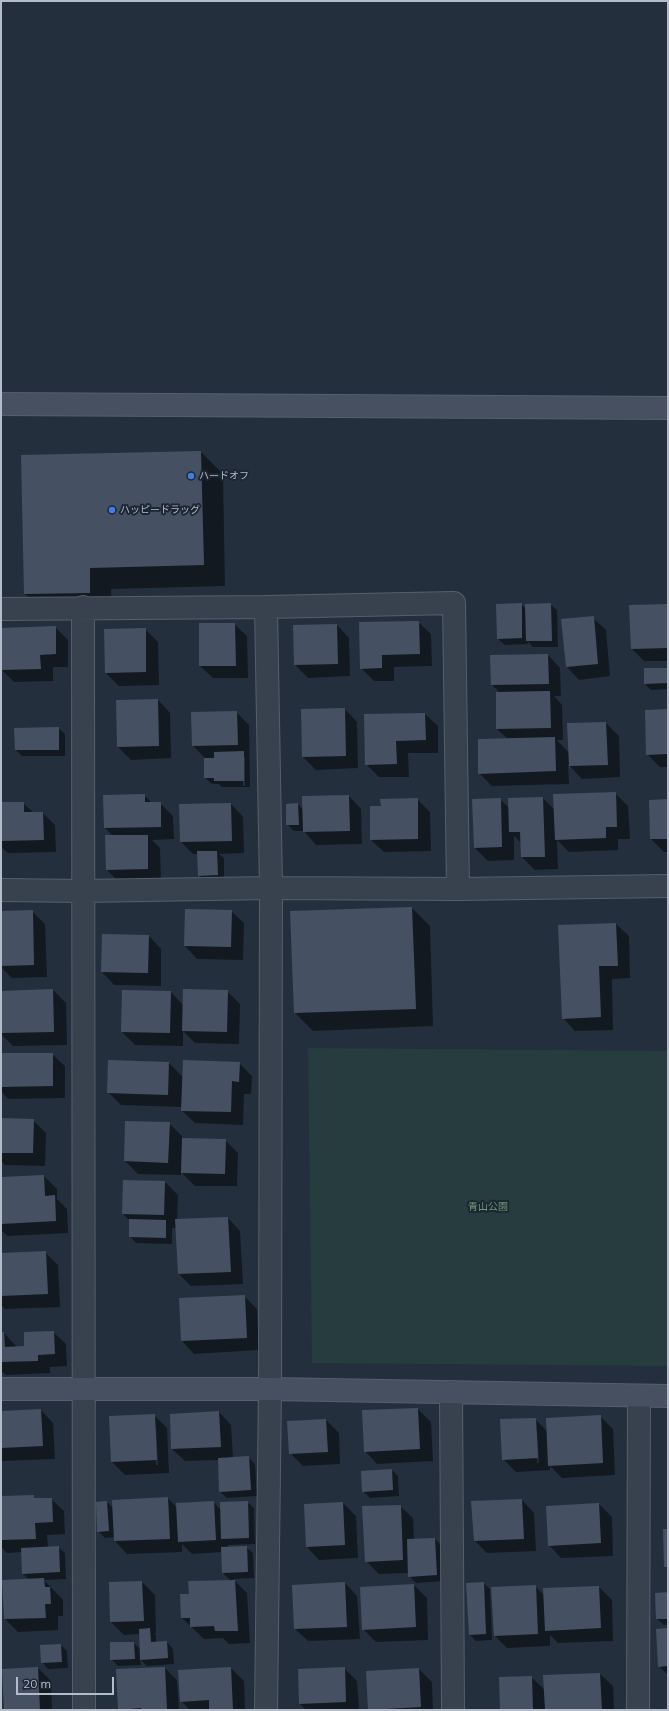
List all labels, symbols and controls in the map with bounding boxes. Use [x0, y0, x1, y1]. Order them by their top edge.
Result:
place label: ハードオフ [199, 470, 249, 482]
marker: ハードオフ [186, 471, 196, 481]
place label: ハッピードラッグ [120, 504, 200, 516]
marker: ハッピードラッグ [107, 505, 117, 515]
park label: 青山公園 [468, 1201, 508, 1213]
scale bar [18, 1669, 116, 1695]
text: 20 m [23, 1676, 51, 1691]

